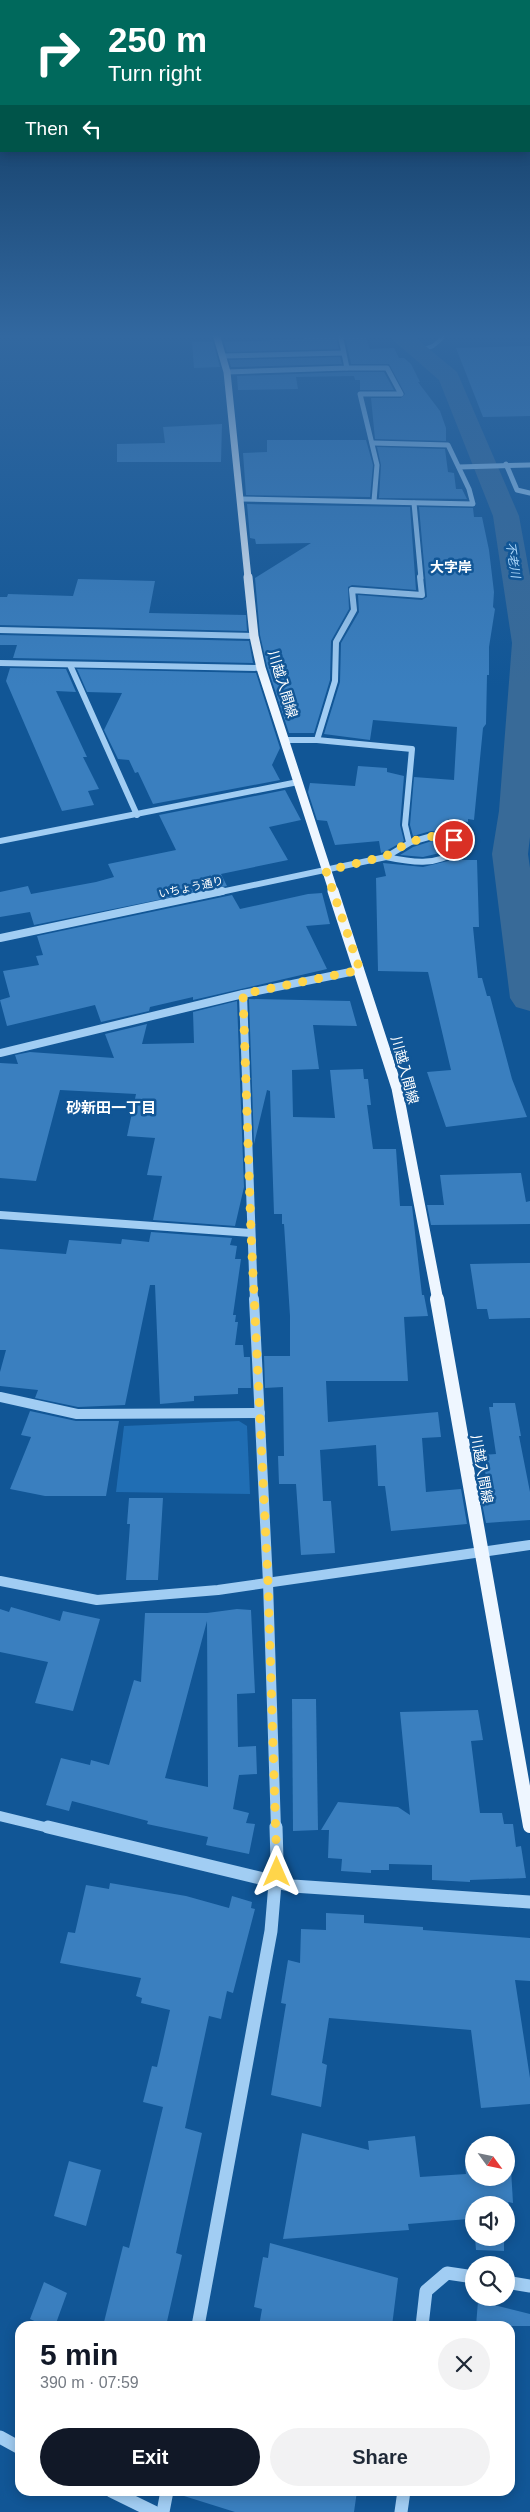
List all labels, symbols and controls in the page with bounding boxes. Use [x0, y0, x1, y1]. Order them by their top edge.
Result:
icon: right [25, 20, 90, 85]
text: 250 m [108, 20, 207, 59]
text: Turn right [108, 61, 201, 86]
icon: left [78, 115, 106, 143]
text: Then [25, 118, 68, 139]
water label: 不老川 [503, 541, 523, 581]
district label: 大字岸 [430, 559, 472, 575]
street label: 川越入間線 [265, 648, 301, 720]
pin [433, 819, 475, 861]
icon: arrive [440, 826, 468, 854]
street label: いちょう通り [157, 874, 225, 900]
street label: 川越入間線 [388, 1034, 422, 1106]
district label: 砂新田一丁目 [66, 1099, 156, 1116]
street label: 川越入間線 [468, 1433, 496, 1505]
position arrow [250, 1845, 302, 1897]
north arrow [465, 2136, 515, 2186]
map controls [465, 2136, 515, 2306]
button: sound [465, 2196, 515, 2246]
button: search [465, 2256, 515, 2306]
text: 5 min [40, 2338, 118, 2371]
button: close [438, 2338, 490, 2390]
text: 390 m · 07:59 [40, 2374, 139, 2391]
button: Exit [40, 2428, 260, 2486]
button: Share [270, 2428, 490, 2486]

